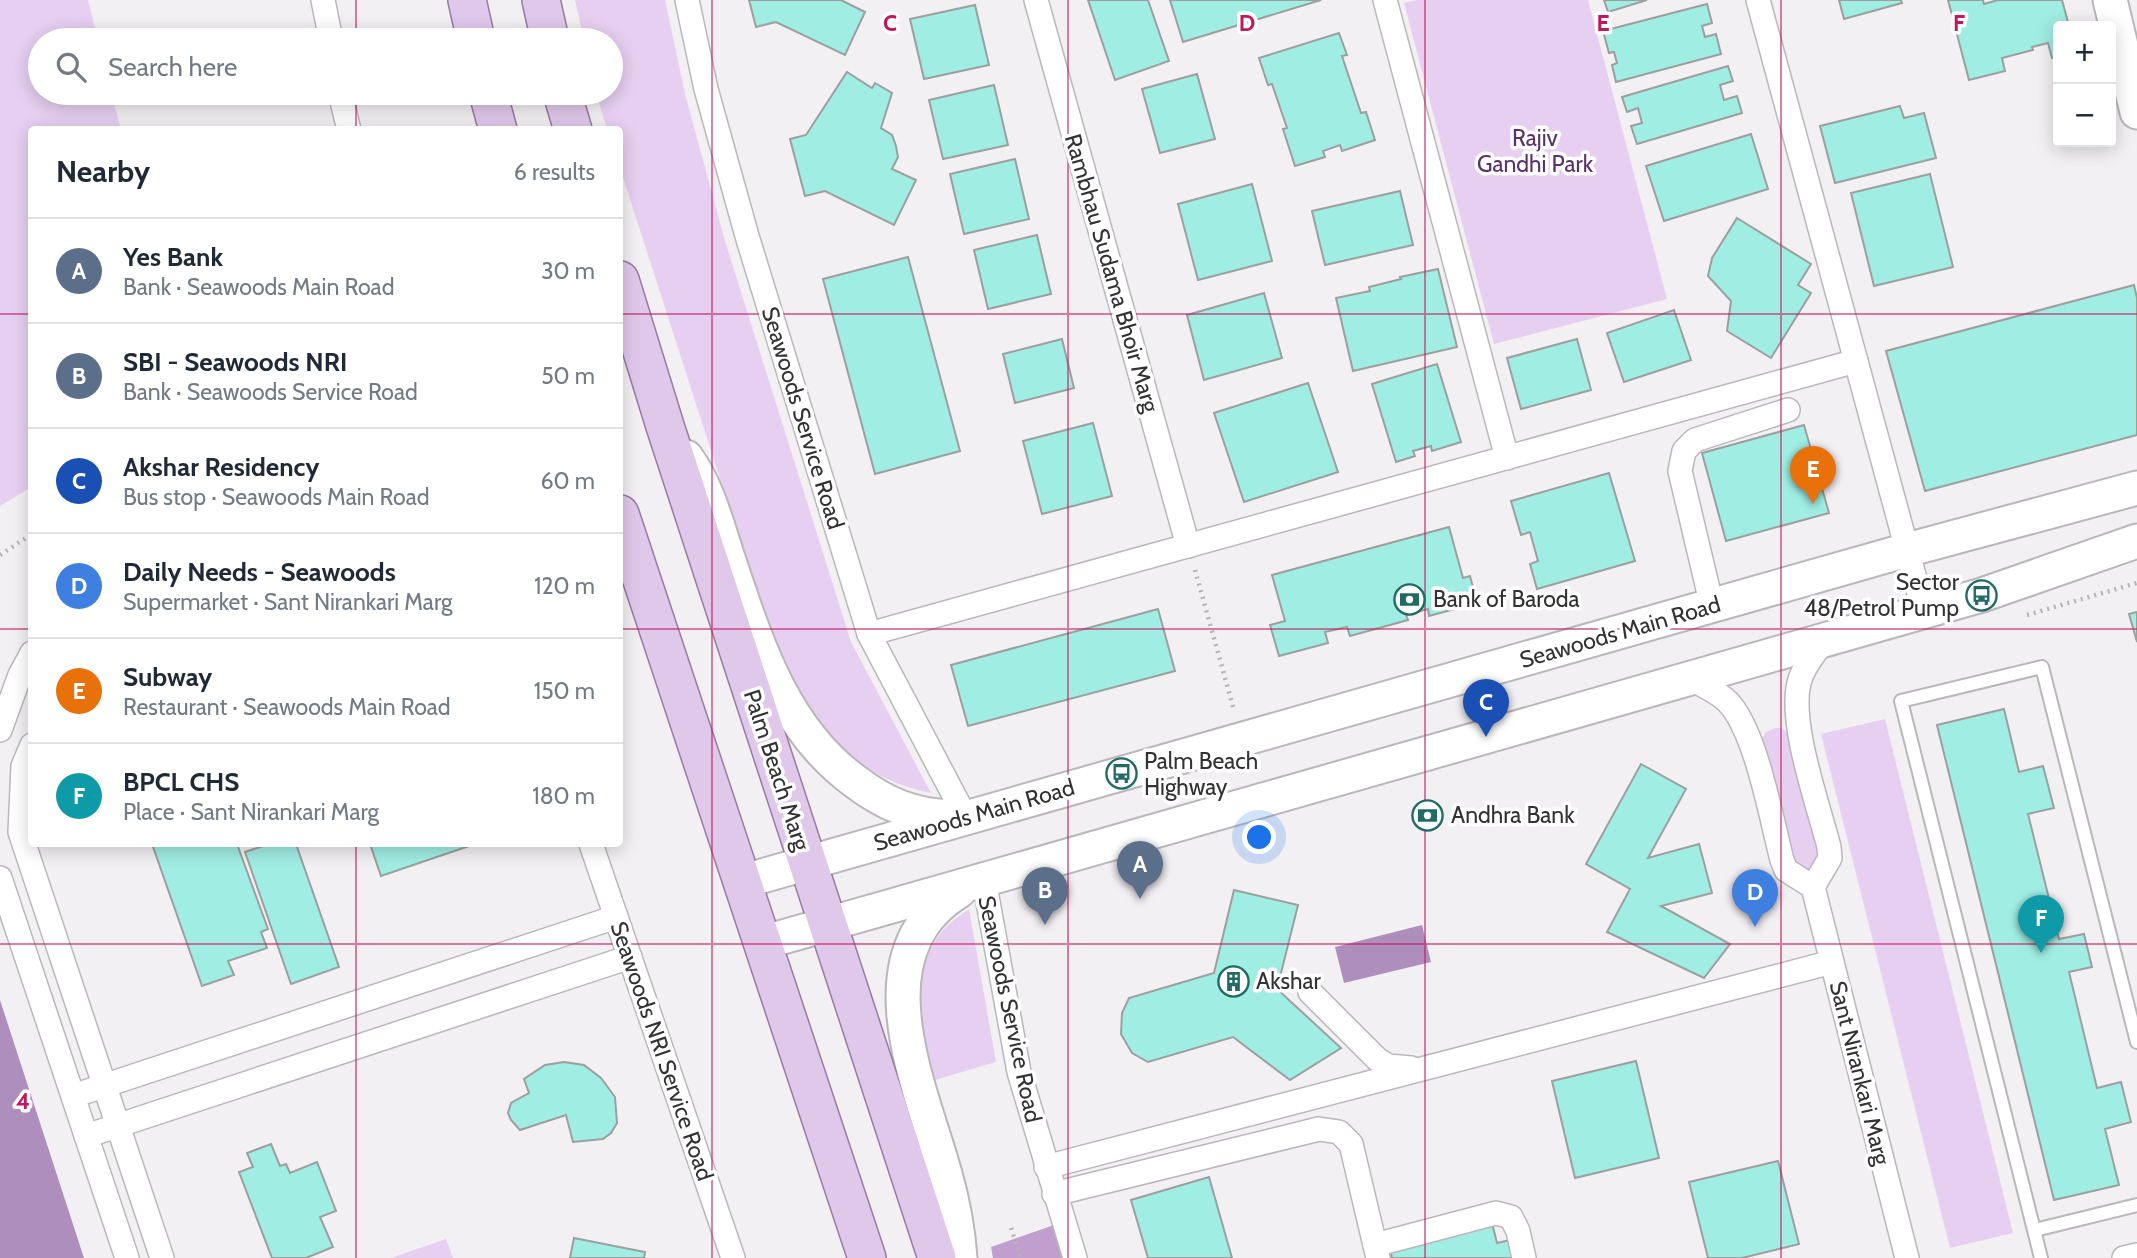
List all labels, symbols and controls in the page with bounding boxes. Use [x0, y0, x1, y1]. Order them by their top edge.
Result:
text: C [883, 9, 897, 37]
text: D [1239, 9, 1255, 37]
text: E [1596, 9, 1610, 37]
text: F [1953, 9, 1965, 37]
map controls [2053, 21, 2116, 147]
button: + [2053, 21, 2116, 84]
search box [28, 28, 623, 105]
icon: search [52, 48, 90, 86]
text: Search here [108, 51, 237, 83]
button: − [2053, 84, 2116, 147]
park label: Rajiv Gandhi Park [1477, 124, 1594, 178]
street label: Rambhau Sudama Bhoir Marg [1059, 131, 1165, 416]
text: Nearby [56, 153, 150, 190]
text: 6 results [514, 158, 595, 186]
text: Yes Bank [123, 241, 223, 273]
text: A [72, 257, 86, 285]
text: 30 m [541, 257, 595, 285]
text: Bank · Seawoods Main Road [123, 273, 394, 301]
street label: Seawoods Service Road [756, 303, 850, 533]
text: SBI - Seawoods NRI [123, 346, 347, 378]
text: B [72, 362, 86, 390]
text: 50 m [541, 362, 595, 390]
text: Bank · Seawoods Service Road [123, 378, 418, 406]
pin: E [1790, 446, 1836, 504]
text: Akshar Residency [123, 451, 319, 483]
text: C [72, 467, 86, 495]
text: 60 m [541, 467, 595, 495]
text: Bus stop · Seawoods Main Road [123, 483, 429, 511]
text: Daily Needs - Seawoods [123, 556, 396, 588]
place label: Sector 48/Petrol Pump [1804, 568, 1960, 622]
text: D [71, 572, 87, 600]
text: 120 m [534, 572, 595, 600]
bus stop icon: Sector 48/Petrol Pump [1965, 578, 1999, 612]
bank icon: Bank of Baroda [1393, 582, 1427, 616]
place label: Bank of Baroda [1433, 585, 1580, 613]
text: Supermarket · Sant Nirankari Marg [123, 588, 452, 616]
street label: Seawoods Main Road [1516, 590, 1724, 674]
text: Subway [123, 661, 212, 693]
text: E [72, 677, 86, 705]
text: 150 m [534, 677, 595, 705]
pin: C [1463, 679, 1509, 737]
street label: Palm Beach Marg [738, 686, 816, 854]
text: Restaurant · Seawoods Main Road [123, 693, 451, 721]
place label: Palm Beach Highway [1144, 747, 1258, 801]
bus stop icon: Palm Beach Highway [1104, 757, 1138, 791]
text: BPCL CHS [123, 766, 239, 798]
street label: Seawoods Main Road [870, 773, 1078, 857]
text: F [73, 782, 85, 810]
text: 180 m [532, 782, 595, 810]
text: Place · Sant Nirankari Marg [123, 798, 379, 826]
bank icon: Andhra Bank [1411, 798, 1445, 832]
place label: Andhra Bank [1451, 801, 1575, 829]
your location [1242, 820, 1276, 854]
pin: A [1117, 841, 1163, 899]
pin: B [1022, 867, 1068, 925]
pin: D [1732, 869, 1778, 927]
street label: Seawoods Service Road [972, 893, 1048, 1125]
pin: F [2018, 895, 2064, 953]
street label: Seawoods NRI Service Road [604, 918, 720, 1184]
building icon: Akshar [1216, 964, 1250, 998]
place label: Akshar [1256, 967, 1321, 995]
street label: Sant Nirankari Marg [1824, 978, 1897, 1168]
text: 4 [16, 1087, 30, 1115]

